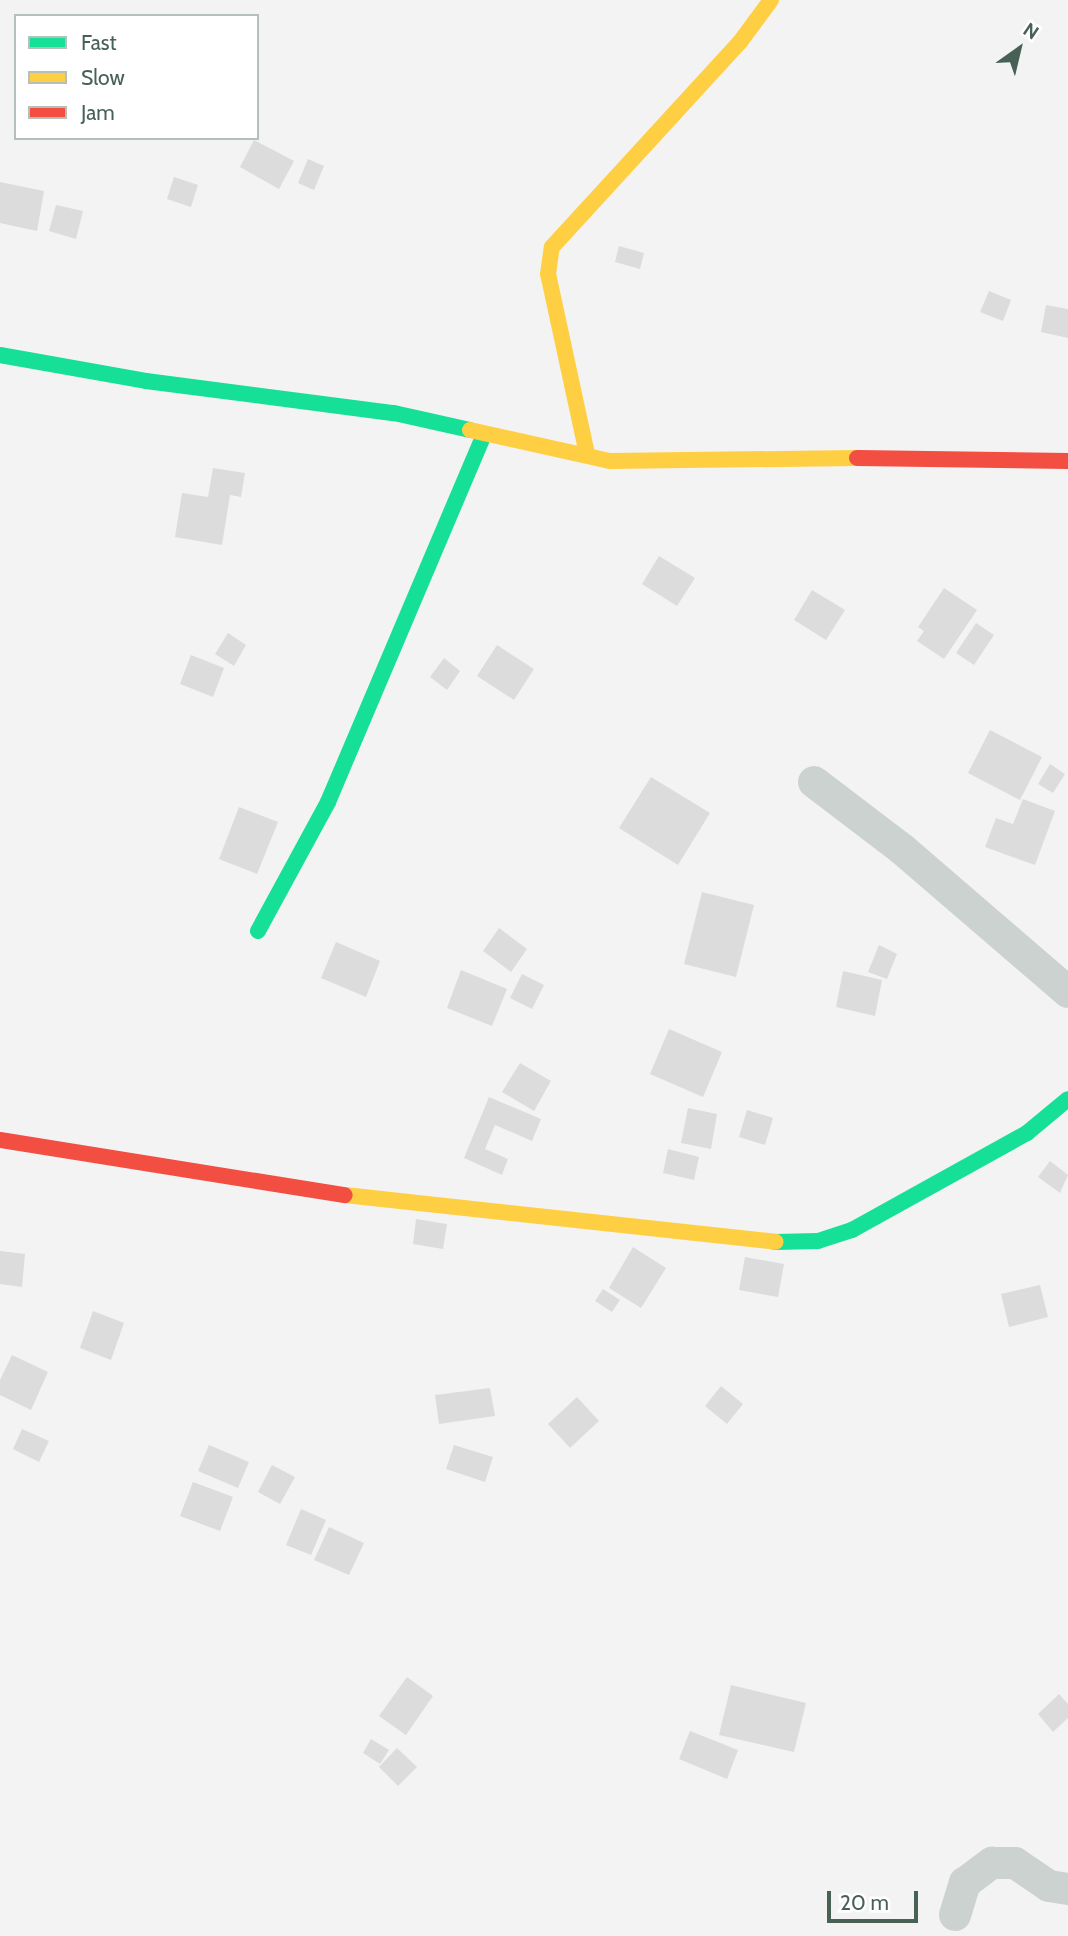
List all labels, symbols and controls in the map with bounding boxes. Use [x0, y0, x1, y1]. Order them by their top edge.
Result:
legend [14, 14, 259, 140]
north arrow [984, 14, 1054, 84]
text: N [1019, 18, 1043, 44]
text: Fast [81, 30, 117, 55]
text: Slow [81, 65, 125, 90]
text: Jam [81, 100, 115, 125]
scale bar [830, 1876, 921, 1920]
text: 20 m [840, 1890, 889, 1915]

